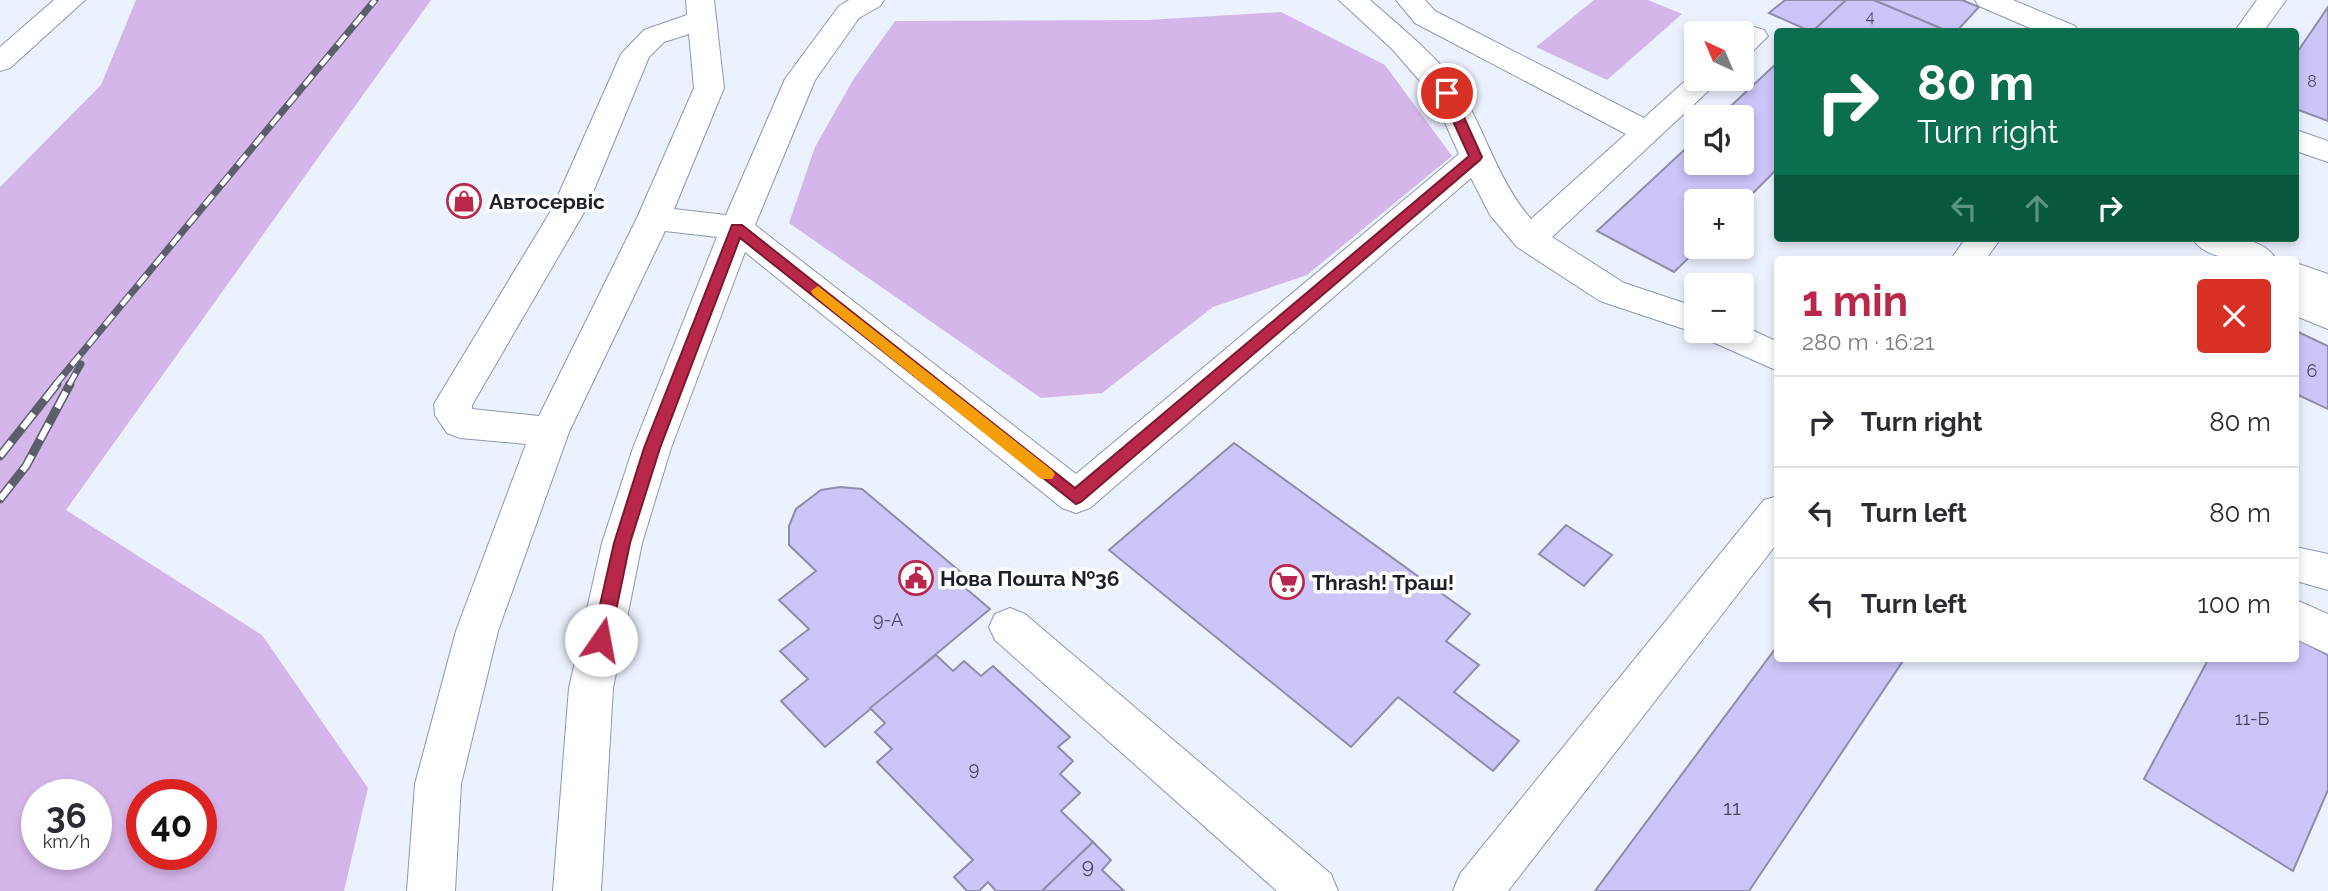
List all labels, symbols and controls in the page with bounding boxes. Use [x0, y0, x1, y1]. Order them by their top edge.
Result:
house number: 4 [1866, 7, 1875, 26]
north arrow [1684, 21, 1754, 91]
map controls [1684, 21, 1754, 343]
text: 80 m [1917, 54, 2034, 111]
icon: right [1802, 56, 1893, 147]
pin [1417, 63, 1477, 123]
house number: 8 [2307, 72, 2317, 91]
icon: arrive [1428, 74, 1466, 112]
button: sound [1684, 105, 1754, 175]
text: Turn right [1917, 113, 2058, 150]
shop icon: Автосервіс [445, 182, 483, 220]
place label: Автосервіс [489, 189, 605, 214]
button: + [1684, 189, 1754, 259]
icon: left [1945, 189, 1983, 227]
icon: ahead [2018, 189, 2056, 227]
icon: right [2091, 189, 2129, 227]
button: − [1684, 273, 1754, 343]
text: 1 min [1802, 277, 1908, 326]
button: close [2197, 279, 2271, 353]
text: 280 m · 16:21 [1802, 328, 1935, 355]
house number: 6 [2307, 360, 2318, 381]
icon: right [1802, 403, 1840, 441]
text: Turn right [1861, 407, 1982, 437]
text: 80 m [2209, 407, 2271, 437]
icon: left [1802, 494, 1840, 532]
text: Turn left [1861, 498, 1967, 528]
text: 80 m [2209, 498, 2271, 528]
public building icon: Нова Пошта №36 [897, 559, 935, 597]
supermarket icon: Thrash! Траш! [1268, 563, 1306, 601]
place label: Нова Пошта №36 [940, 566, 1119, 591]
place label: Thrash! Траш! [1312, 570, 1454, 595]
icon: left [1802, 585, 1840, 623]
text: Turn left [1861, 589, 1967, 619]
text: 100 m [2198, 589, 2271, 619]
position arrow [564, 603, 638, 677]
house number: 9-А [873, 609, 903, 630]
house number: 11-Б [2235, 708, 2270, 729]
house number: 9 [969, 758, 979, 779]
speed limit sign: 40 [126, 779, 217, 870]
text: 36 [46, 795, 87, 836]
house number: 11 [1723, 795, 1741, 820]
text: km/h [43, 831, 90, 852]
house number: 9 [1082, 853, 1094, 878]

